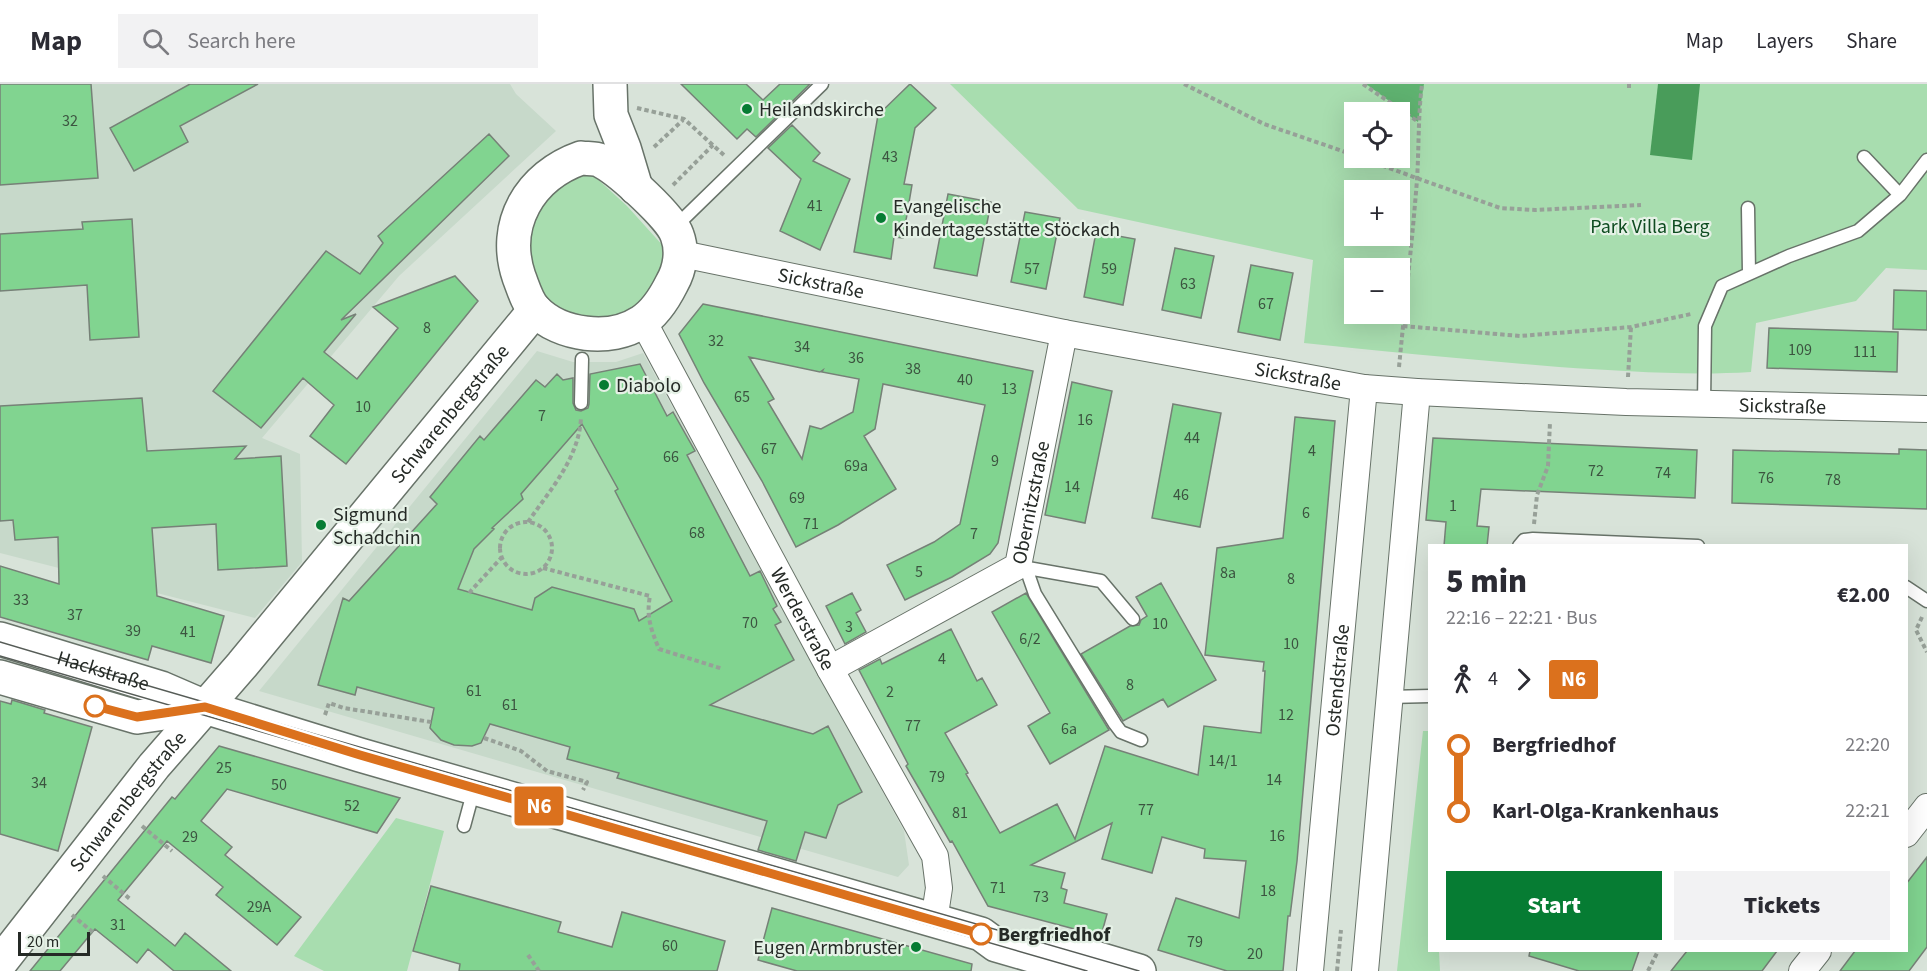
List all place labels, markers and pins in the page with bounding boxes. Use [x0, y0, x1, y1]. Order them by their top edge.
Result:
place label: Heilandskirche [759, 96, 884, 124]
marker: Heilandskirche [740, 102, 754, 116]
place label: Evangelische Kindertagesstätte Stöckach [893, 193, 1120, 244]
marker: Evangelische Kindertagesstätte Stöckach [874, 211, 888, 225]
place label: Diabolo [616, 372, 681, 400]
marker: Diabolo [597, 378, 611, 392]
place label: Sigmund Schadchin [333, 501, 421, 552]
marker: Sigmund Schadchin [314, 518, 328, 532]
unlabelled marker [84, 695, 106, 717]
place label: Bergfriedhof [998, 921, 1111, 949]
marker: Bergfriedhof [970, 923, 992, 945]
place label: Eugen Armbruster [753, 934, 904, 962]
marker: Eugen Armbruster [909, 940, 923, 954]

